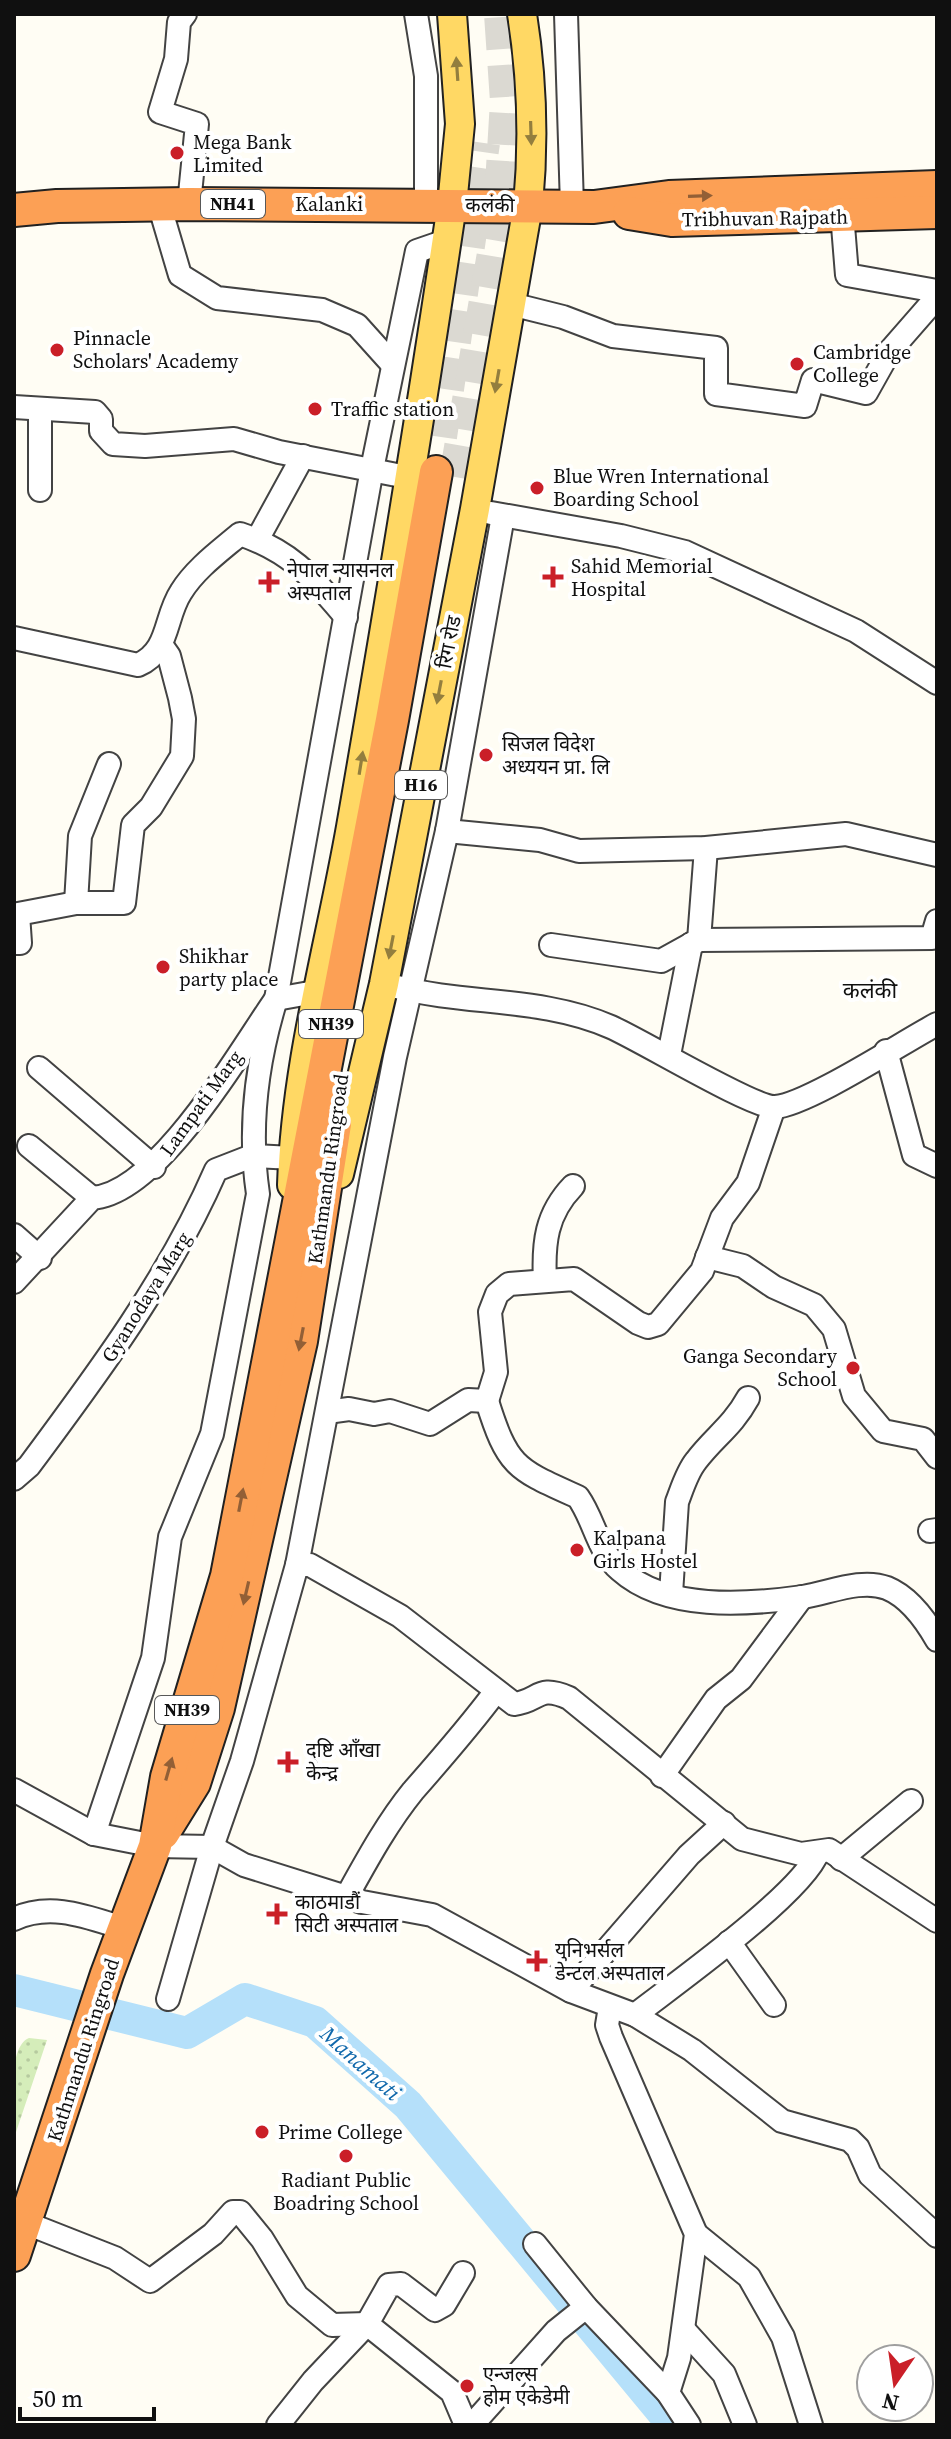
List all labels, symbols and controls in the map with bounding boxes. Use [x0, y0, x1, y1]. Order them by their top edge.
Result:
one-way arrow [450, 56, 463, 81]
one-way arrow [525, 121, 537, 146]
place label: Mega Bank Limited [193, 128, 291, 179]
marker: Mega Bank Limited [168, 144, 186, 162]
road number: NH41 [201, 190, 265, 218]
street label: Kalanki [295, 190, 363, 218]
one-way arrow [688, 190, 713, 203]
street label: कलंकी [465, 191, 516, 219]
street label: Tribhuvan Rajpath [682, 203, 848, 233]
place label: Pinnacle Scholars' Academy [73, 324, 239, 375]
place label: Cambridge College [813, 338, 911, 389]
marker: Pinnacle Scholars' Academy [48, 341, 66, 359]
marker: Cambridge College [788, 355, 806, 373]
one-way arrow [491, 369, 503, 394]
place label: Traffic station [331, 395, 454, 423]
marker: Traffic station [306, 400, 324, 418]
place label: Blue Wren International Boarding School [553, 462, 769, 513]
marker: Blue Wren International Boarding School [528, 479, 546, 497]
place label: Sahid Memorial Hospital [571, 552, 713, 603]
place label: नेपाल न्यासनल अस्पताल [287, 556, 394, 607]
marker: Sahid Memorial Hospital [542, 566, 564, 588]
marker: नेपाल न्यासनल अस्पताल [258, 571, 280, 593]
street label: रिंग रोड [430, 613, 468, 671]
one-way arrow [433, 680, 445, 705]
place label: सिजल विदेश अध्ययन प्रा. लि [502, 730, 610, 781]
marker: सिजल विदेश अध्ययन प्रा. लि [477, 746, 495, 764]
one-way arrow [356, 750, 368, 775]
road number: H16 [395, 771, 447, 799]
one-way arrow [384, 935, 396, 960]
place label: Shikhar party place [179, 942, 278, 993]
marker: Shikhar party place [154, 958, 172, 976]
district label: कलंकी [843, 975, 898, 1005]
road number: NH39 [299, 1010, 363, 1038]
street label: Lampati Marg [153, 1044, 249, 1162]
street label: Kathmandu Ringroad [301, 1071, 355, 1266]
street label: Gyanodaya Marg [95, 1226, 197, 1368]
one-way arrow [295, 1327, 307, 1352]
place label: Ganga Secondary School [683, 1342, 838, 1393]
marker: Ganga Secondary School [844, 1359, 862, 1377]
one-way arrow [236, 1487, 248, 1512]
place label: Kalpana Girls Hostel [593, 1524, 698, 1575]
marker: Kalpana Girls Hostel [568, 1541, 586, 1559]
one-way arrow [239, 1581, 252, 1606]
road number: NH39 [155, 1696, 219, 1724]
place label: द्ष्टि आँखा केन्द्र [306, 1736, 381, 1787]
marker: द्ष्टि आँखा केन्द्र [277, 1751, 299, 1773]
one-way arrow [164, 1757, 176, 1782]
place label: काठमाडौं सिटी अस्पताल [295, 1888, 399, 1939]
marker: काठमाडौं सिटी अस्पताल [266, 1903, 288, 1925]
place label: युनिभर्सल डेन्टल अस्पताल [554, 1936, 665, 1987]
marker: युनिभर्सल डेन्टल अस्पताल [526, 1950, 548, 1972]
street label: Kathmandu Ringroad [40, 1954, 126, 2146]
water label: Manamati [314, 2018, 408, 2107]
place label: Prime College [278, 2118, 403, 2146]
marker: Prime College [253, 2123, 271, 2141]
marker: Radiant Public Boadring School [337, 2147, 355, 2165]
place label: Radiant Public Boadring School [273, 2166, 419, 2217]
north arrow [855, 2343, 935, 2423]
place label: एन्जल्स होम एकेडेमी [483, 2360, 570, 2411]
scale bar [20, 2371, 154, 2421]
marker: एन्जल्स होम एकेडेमी [458, 2377, 476, 2395]
text: 50 m [32, 2382, 83, 2415]
text: N [879, 2386, 902, 2419]

